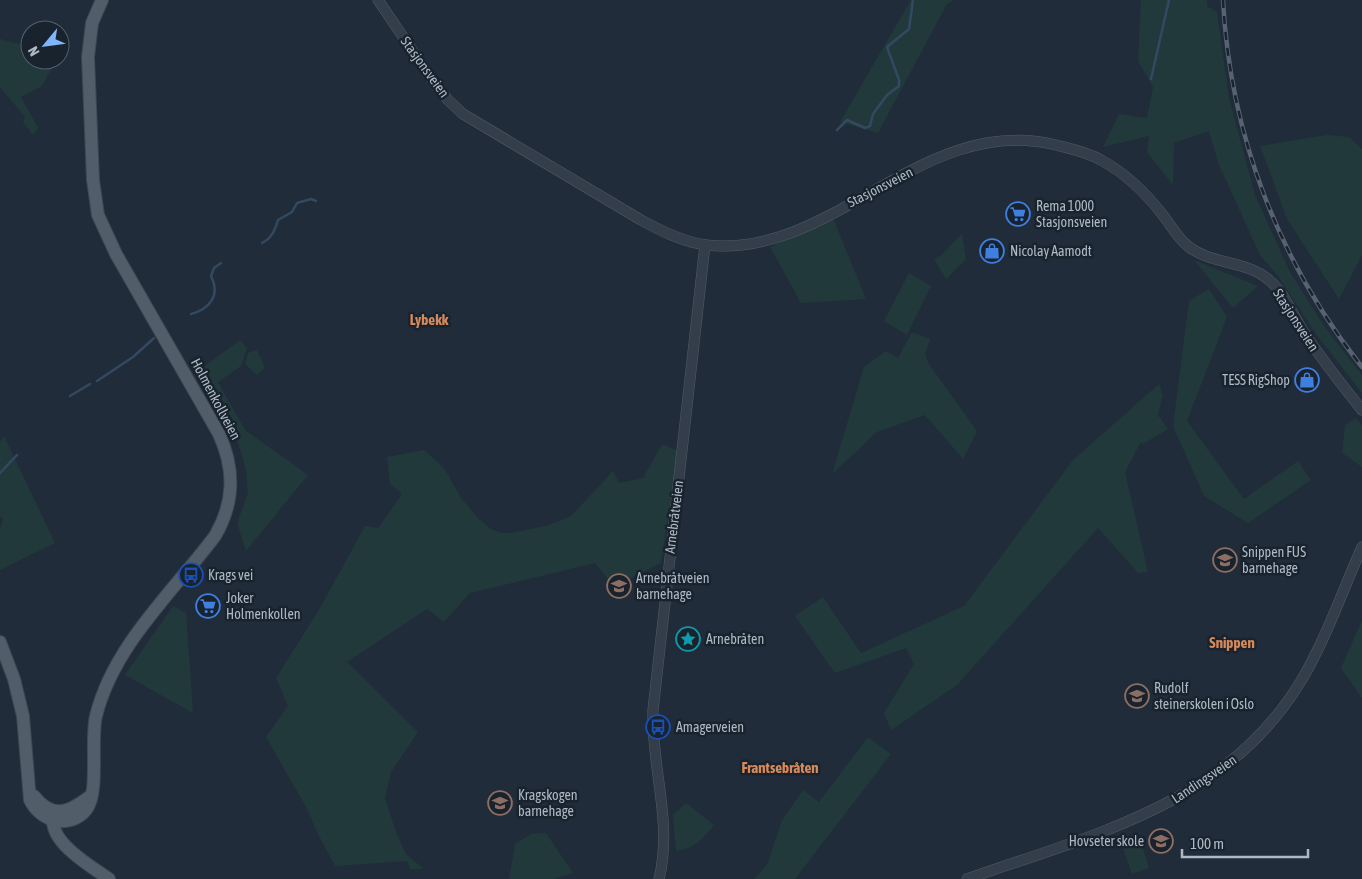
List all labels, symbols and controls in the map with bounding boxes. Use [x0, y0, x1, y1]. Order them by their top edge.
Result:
north arrow [20, 20, 70, 70]
street label: Stasjonsveien [398, 33, 452, 101]
text: N [25, 44, 43, 59]
street label: Stasjonsveien [845, 164, 915, 210]
place label: Rema 1000 Stasjonsveien [1036, 198, 1107, 230]
supermarket icon: Rema 1000 Stasjonsveien [1005, 201, 1031, 227]
shop icon: Nicolay Aamodt [979, 238, 1005, 264]
place label: Nicolay Aamodt [1010, 243, 1092, 259]
street label: Stasjonsveien [1270, 286, 1322, 354]
district label: Lybekk [410, 311, 449, 328]
street label: Holmenkollveien [188, 356, 244, 442]
shop icon: TESS RigShop [1294, 367, 1320, 393]
place label: TESS RigShop [1222, 372, 1290, 388]
street label: Arnebråtveien [662, 480, 686, 554]
place label: Snippen FUS barnehage [1242, 544, 1306, 576]
school or university icon: Snippen FUS barnehage [1212, 547, 1238, 573]
bus stop icon: Krags vei [178, 562, 204, 588]
place label: Krags vei [208, 567, 253, 583]
place label: Arnebråtveien barnehage [636, 570, 710, 602]
school or university icon: Arnebråtveien barnehage [606, 573, 632, 599]
place label: Joker Holmenkollen [226, 590, 301, 622]
supermarket icon: Joker Holmenkollen [195, 593, 221, 619]
place icon: Arnebråten [675, 626, 701, 652]
place label: Arnebråten [706, 631, 764, 647]
district label: Snippen [1209, 634, 1255, 651]
place label: Rudolf steinerskolen i Oslo [1154, 680, 1254, 712]
school or university icon: Rudolf steinerskolen i Oslo [1124, 683, 1150, 709]
bus stop icon: Amagerveien [645, 714, 671, 740]
place label: Amagerveien [676, 719, 744, 735]
street label: Landingsveien [1169, 751, 1239, 807]
district label: Frantsebråten [741, 759, 819, 776]
place label: Kragskogen barnehage [518, 787, 578, 819]
school or university icon: Kragskogen barnehage [487, 790, 513, 816]
scale bar [1182, 826, 1308, 858]
school or university icon: Hovseter skole [1148, 828, 1174, 854]
place label: Hovseter skole [1069, 833, 1144, 849]
text: 100 m [1190, 835, 1224, 852]

